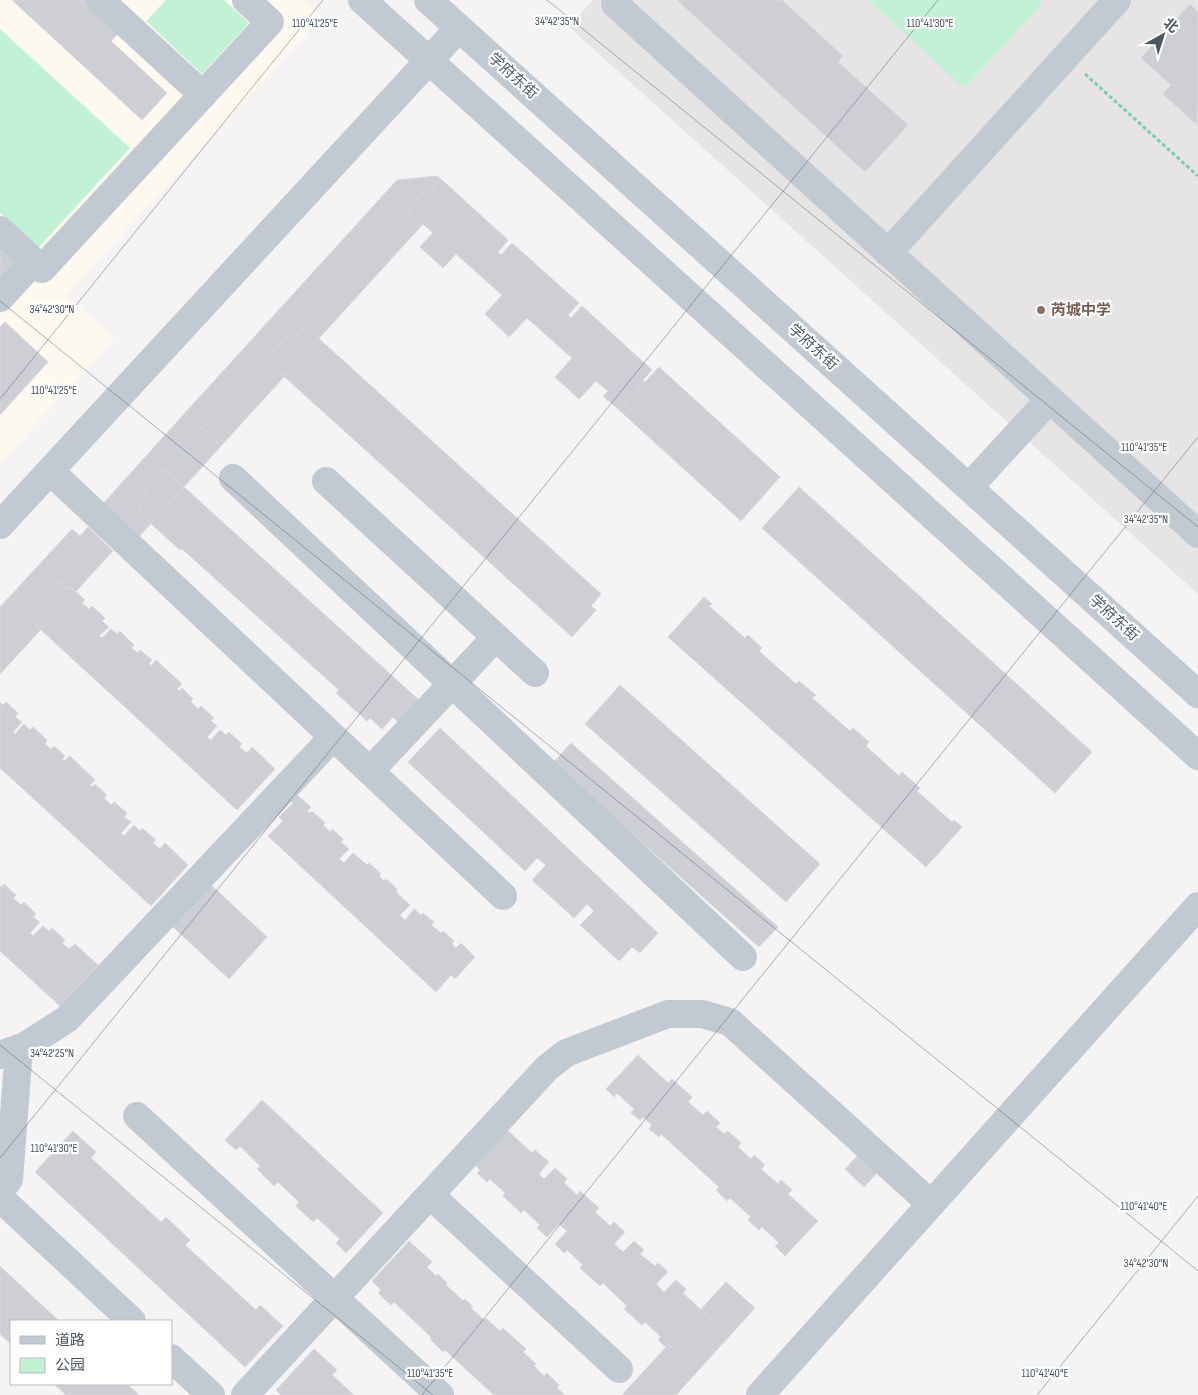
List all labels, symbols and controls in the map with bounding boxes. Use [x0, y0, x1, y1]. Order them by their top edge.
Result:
north arrow [1138, 10, 1188, 60]
text: 34°42'35"N [535, 14, 579, 29]
text: 北 [1160, 14, 1182, 36]
text: 110°41'25"E [292, 16, 338, 31]
text: 110°41'30"E [907, 16, 953, 31]
street label: 学府东街 [484, 49, 542, 103]
place label: 芮城中学 [1051, 301, 1111, 320]
text: 34°42'30"N [30, 302, 74, 317]
marker: 芮城中学 [1035, 304, 1047, 316]
street label: 学府东街 [784, 320, 842, 374]
text: 110°41'25"E [31, 383, 77, 398]
text: 110°41'35"E [1121, 440, 1167, 455]
text: 34°42'35"N [1124, 512, 1168, 527]
street label: 学府东街 [1085, 591, 1143, 645]
text: 34°42'25"N [30, 1046, 74, 1061]
text: 110°41'30"E [31, 1141, 77, 1156]
text: 110°41'40"E [1121, 1199, 1167, 1214]
text: 34°42'30"N [1124, 1256, 1168, 1271]
legend [10, 1320, 172, 1385]
text: 道路 [55, 1331, 85, 1350]
text: 公园 [55, 1356, 85, 1375]
text: 110°41'35"E [407, 1366, 453, 1381]
text: 110°41'40"E [1022, 1366, 1068, 1381]

